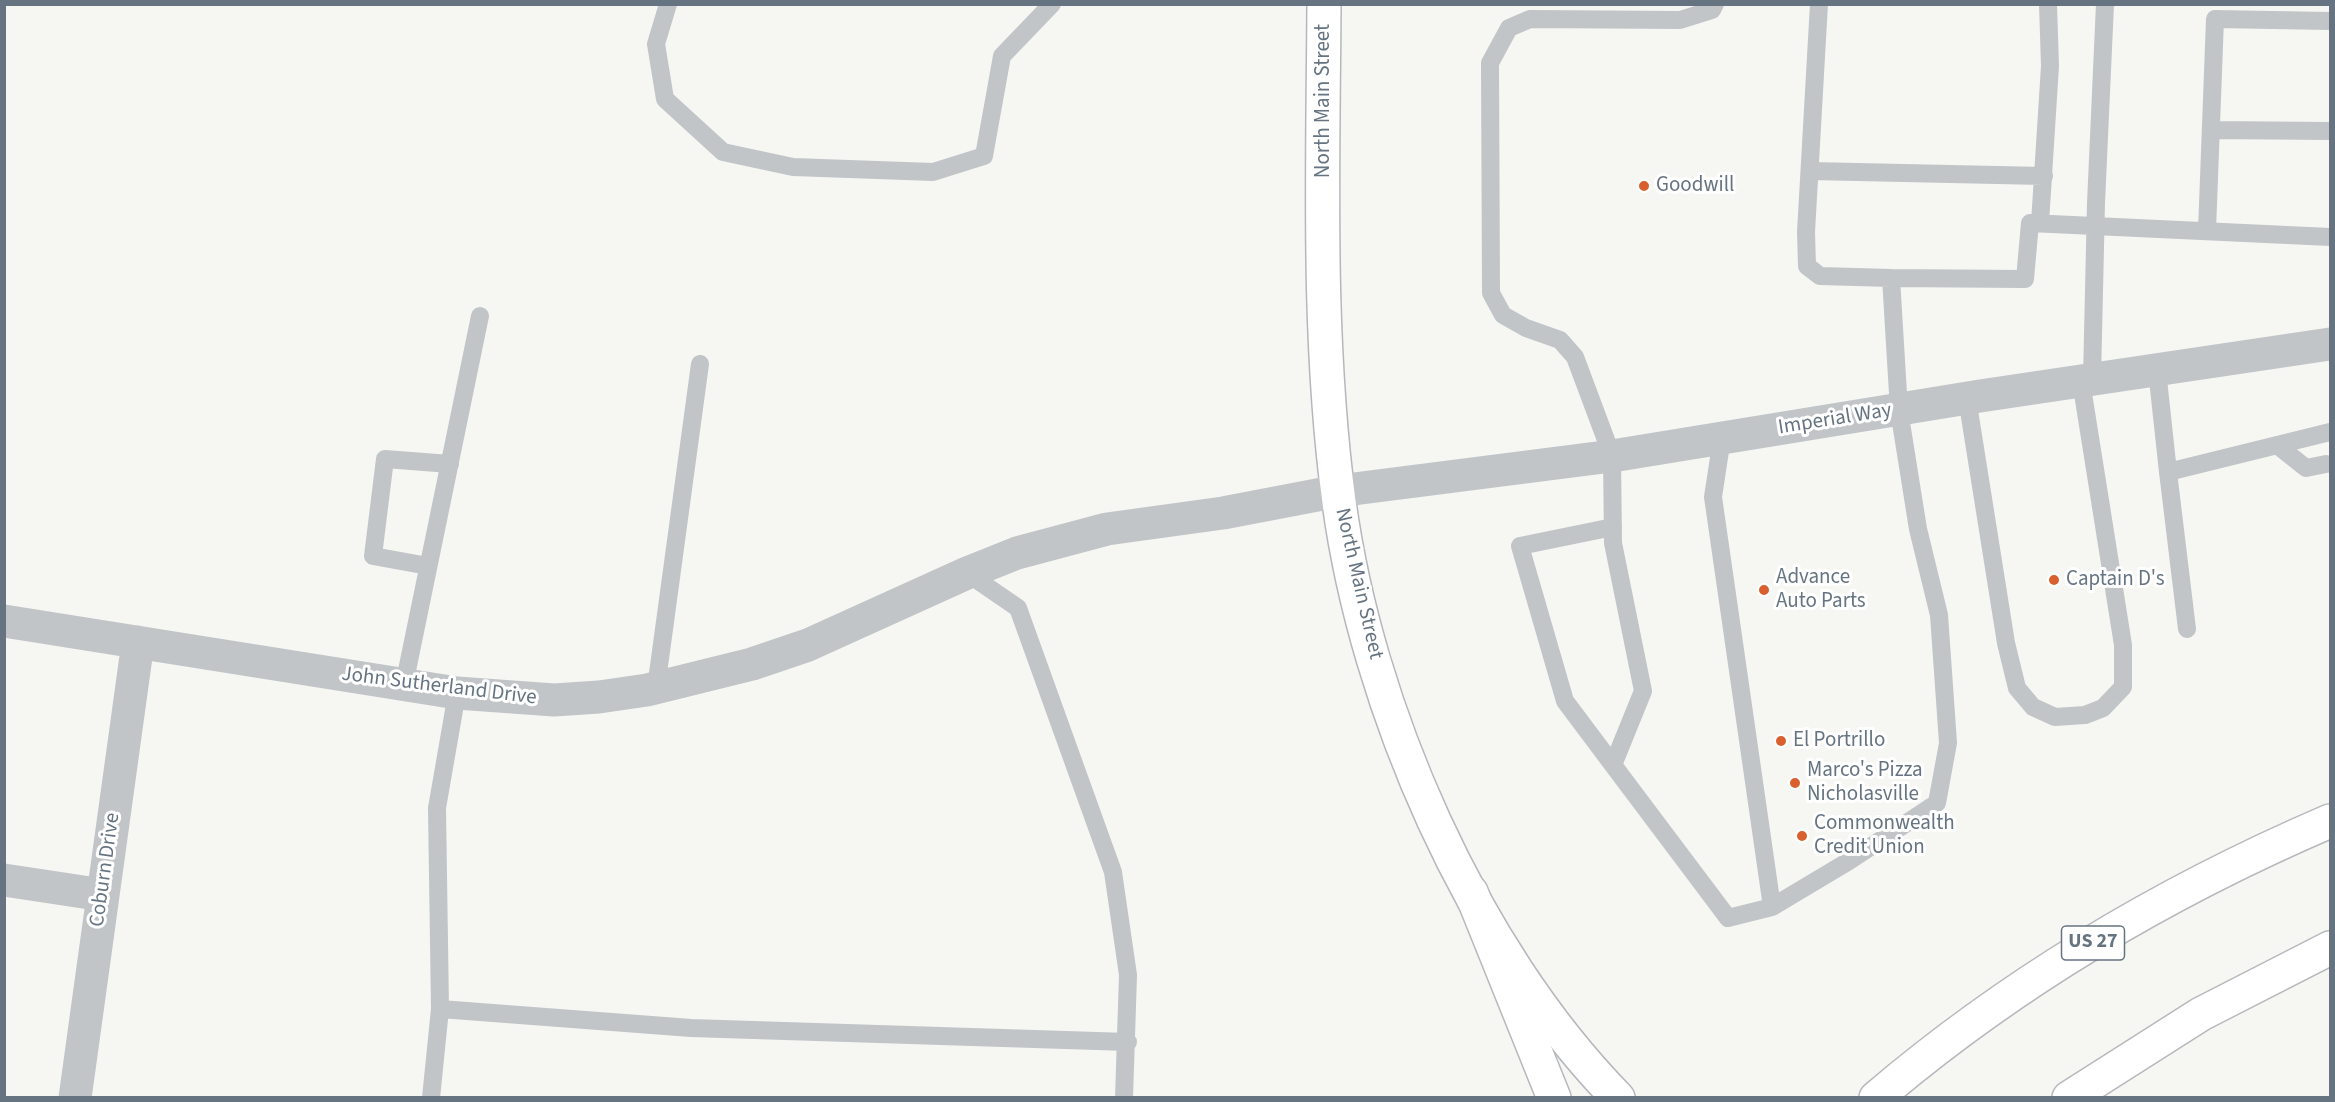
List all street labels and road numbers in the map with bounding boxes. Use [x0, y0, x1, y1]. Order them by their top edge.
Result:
street label: North Main Street [1311, 24, 1337, 178]
street label: Imperial Way [1777, 399, 1893, 441]
street label: North Main Street [1328, 506, 1388, 662]
street label: John Sutherland Drive [340, 663, 538, 711]
street label: Coburn Drive [86, 811, 126, 929]
road number: US 27 [2062, 926, 2124, 960]

